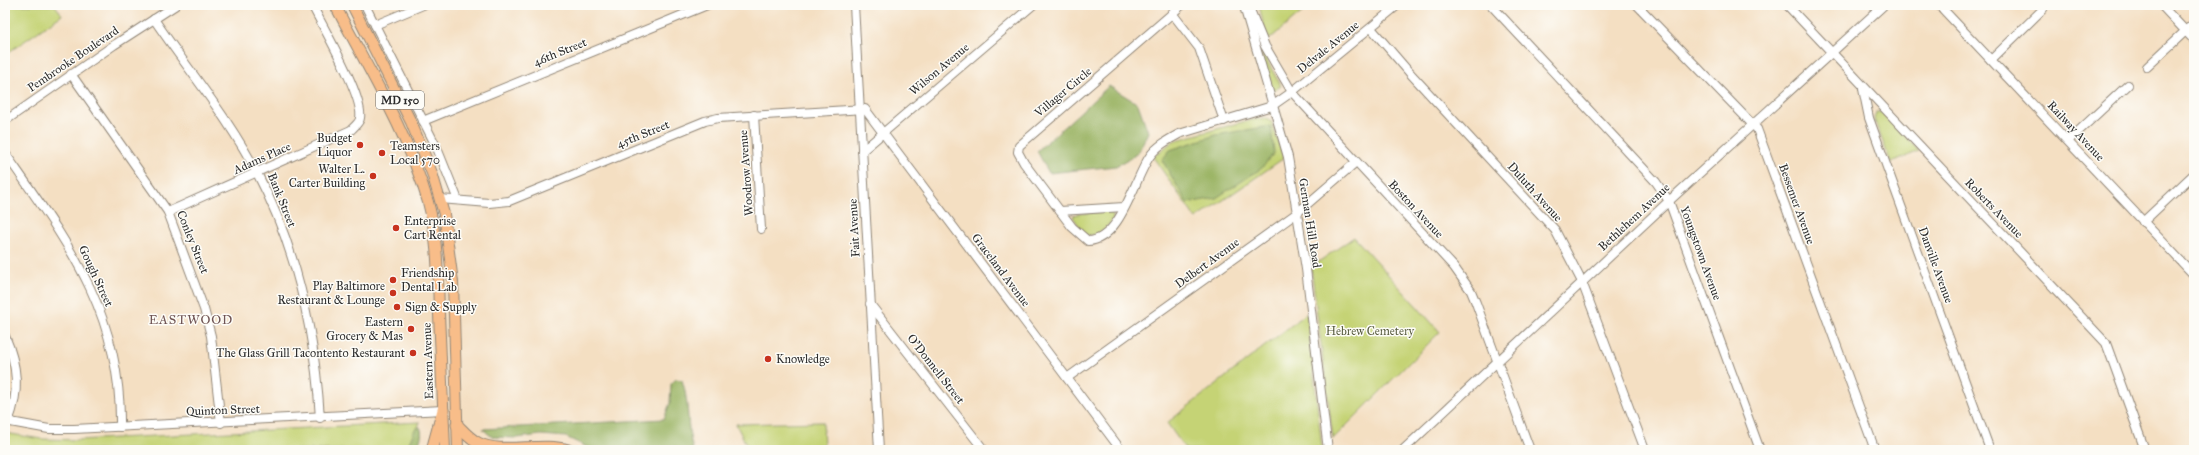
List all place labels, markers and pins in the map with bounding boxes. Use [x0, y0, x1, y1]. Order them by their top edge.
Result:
place label: Budget Liquor [317, 131, 353, 160]
place label: Teamsters Local 570 [390, 139, 440, 167]
marker: Budget Liquor [355, 140, 365, 150]
marker: Teamsters Local 570 [377, 148, 387, 158]
place label: Walter L. Carter Building [289, 162, 365, 191]
marker: Walter L. Carter Building [368, 171, 378, 181]
place label: Enterprise Cart Rental [404, 214, 462, 242]
marker: Enterprise Cart Rental [391, 223, 401, 233]
place label: Friendship Dental Lab [401, 266, 457, 294]
marker: Friendship Dental Lab [388, 275, 398, 285]
place label: Play Baltimore Restaurant & Lounge [277, 279, 385, 308]
marker: Play Baltimore Restaurant & Lounge [388, 288, 398, 298]
place label: Sign & Supply [405, 300, 477, 315]
marker: Sign & Supply [392, 302, 402, 312]
place label: Eastern Grocery & Mas [326, 315, 404, 343]
marker: Eastern Grocery & Mas [406, 324, 416, 334]
place label: The Glass Grill Tacontento Restaurant [216, 346, 406, 360]
marker: The Glass Grill Tacontento Restaurant [408, 348, 418, 358]
place label: Knowledge [776, 352, 830, 367]
marker: Knowledge [763, 354, 773, 364]

